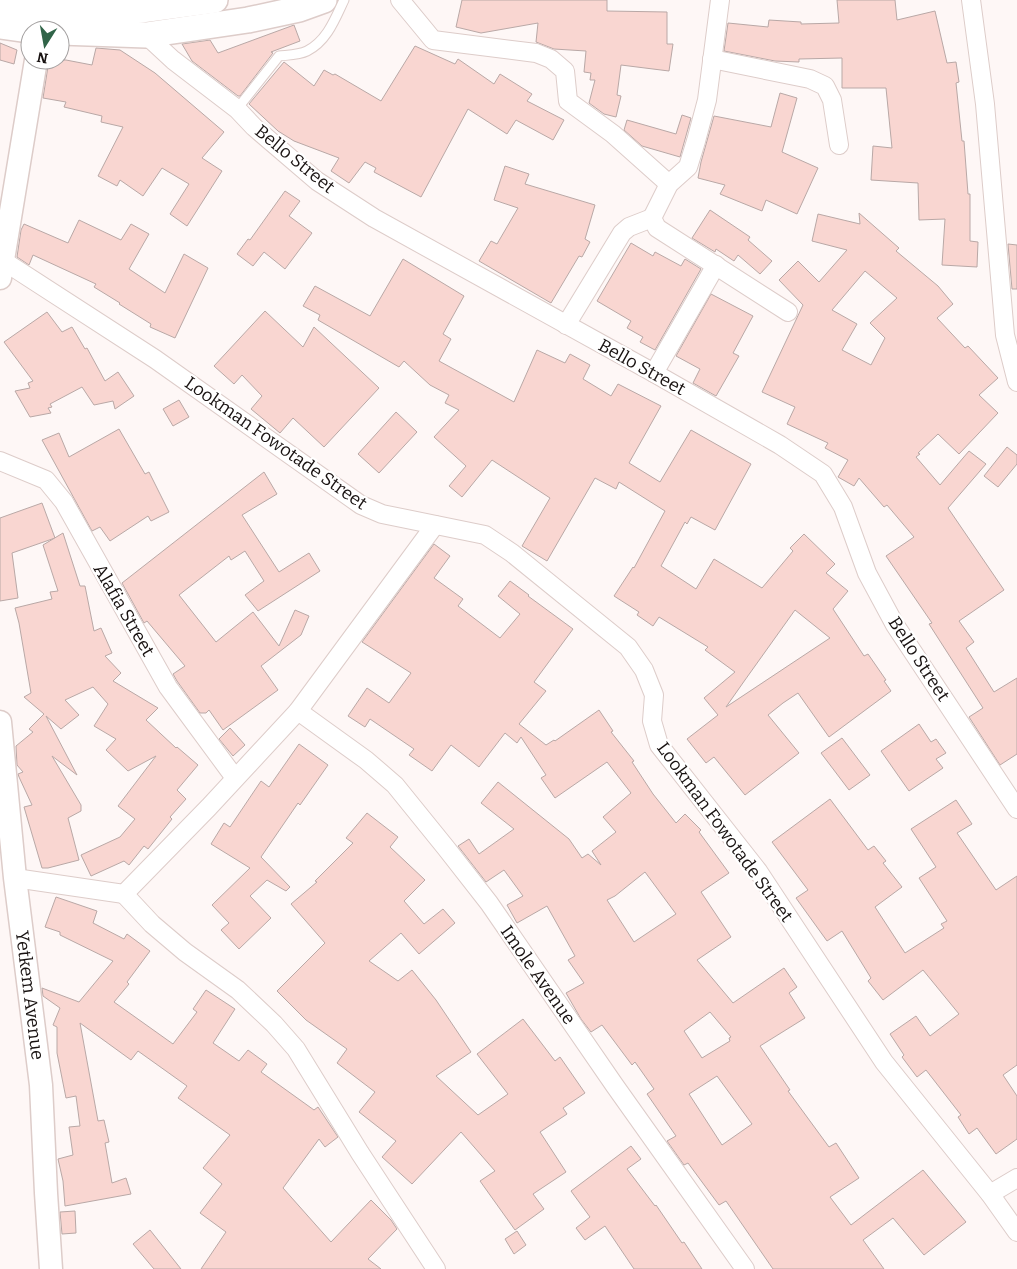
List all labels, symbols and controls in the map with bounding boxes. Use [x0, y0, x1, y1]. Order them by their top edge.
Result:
north arrow [20, 20, 70, 70]
text: N [36, 48, 50, 67]
street label: Bello Street [251, 120, 340, 198]
street label: Bello Street [595, 334, 690, 400]
street label: Lookman Fowotade Street [181, 372, 372, 515]
street label: Alafia Street [89, 560, 160, 661]
street label: Bello Street [884, 613, 955, 706]
street label: Lookman Fowotade Street [652, 738, 798, 927]
street label: Imole Avenue [496, 921, 580, 1029]
street label: Yetkem Avenue [11, 929, 49, 1061]

